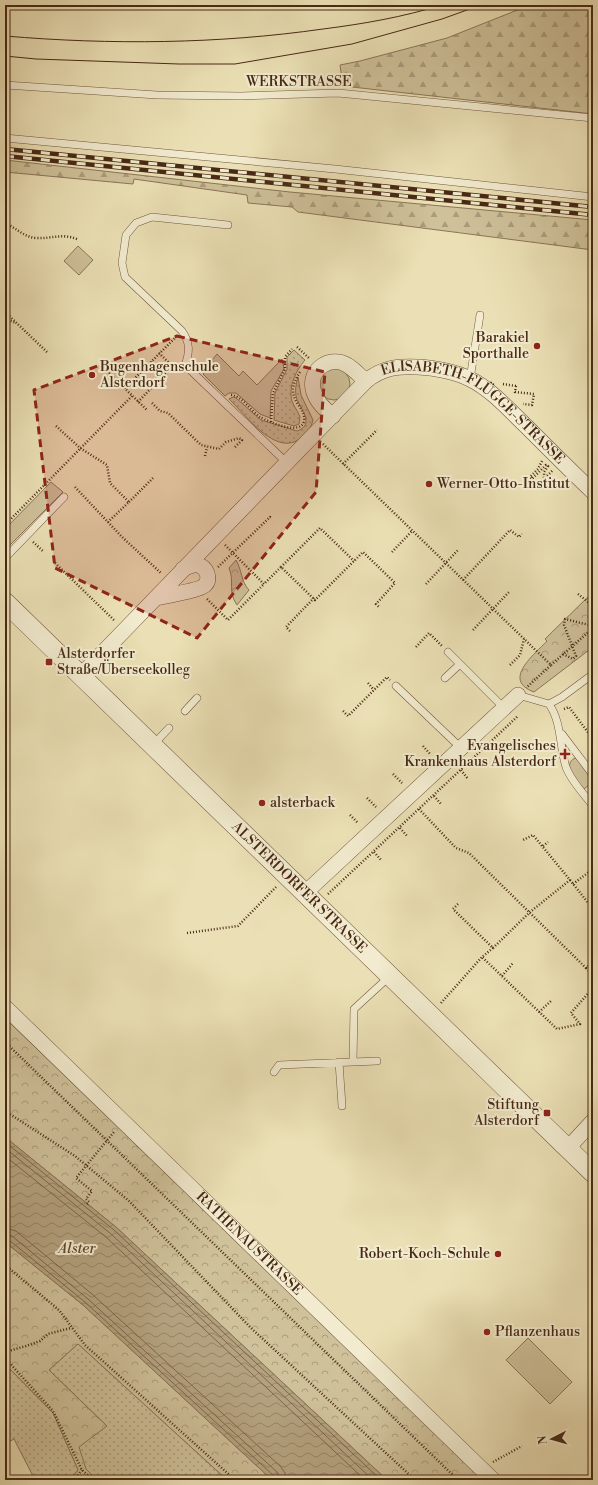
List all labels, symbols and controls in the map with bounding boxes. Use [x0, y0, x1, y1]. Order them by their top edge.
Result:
street label: WERKSTRASSE [245, 73, 352, 91]
place label: Barakiel Sporthalle [463, 329, 529, 363]
marker: Barakiel Sporthalle [532, 341, 542, 351]
place label: Bugenhagenschule Alsterdorf [99, 358, 219, 392]
street label: ELISABETH-FLÜGGE-STRASSE [379, 358, 568, 468]
marker: Bugenhagenschule Alsterdorf [87, 370, 97, 380]
place label: Werner-Otto-Institut [436, 475, 570, 493]
marker: Werner-Otto-Institut [424, 479, 434, 489]
place label: Alsterdorfer Straße/Überseekolleg [56, 645, 191, 679]
marker: Alsterdorfer Straße/Überseekolleg [44, 657, 54, 667]
place label: Evangelisches Krankenhaus Alsterdorf [404, 737, 557, 771]
marker: Evangelisches Krankenhaus Alsterdorf [559, 748, 571, 760]
place label: alsterback [270, 794, 335, 812]
marker: alsterback [257, 798, 267, 808]
street label: ALSTERDORFER STRASSE [227, 817, 371, 957]
place label: Stiftung Alsterdorf [473, 1096, 540, 1130]
marker: Stiftung Alsterdorf [542, 1108, 552, 1118]
street label: RATHENAUSTRASSE [192, 1188, 306, 1299]
water label: Alster [56, 1239, 96, 1258]
place label: Robert-Koch-Schule [359, 1245, 490, 1263]
marker: Robert-Koch-Schule [493, 1249, 503, 1259]
place label: Pflanzenhaus [495, 1323, 580, 1341]
marker: Pflanzenhaus [482, 1327, 492, 1337]
north arrow [532, 1419, 572, 1459]
text: N [536, 1435, 550, 1445]

